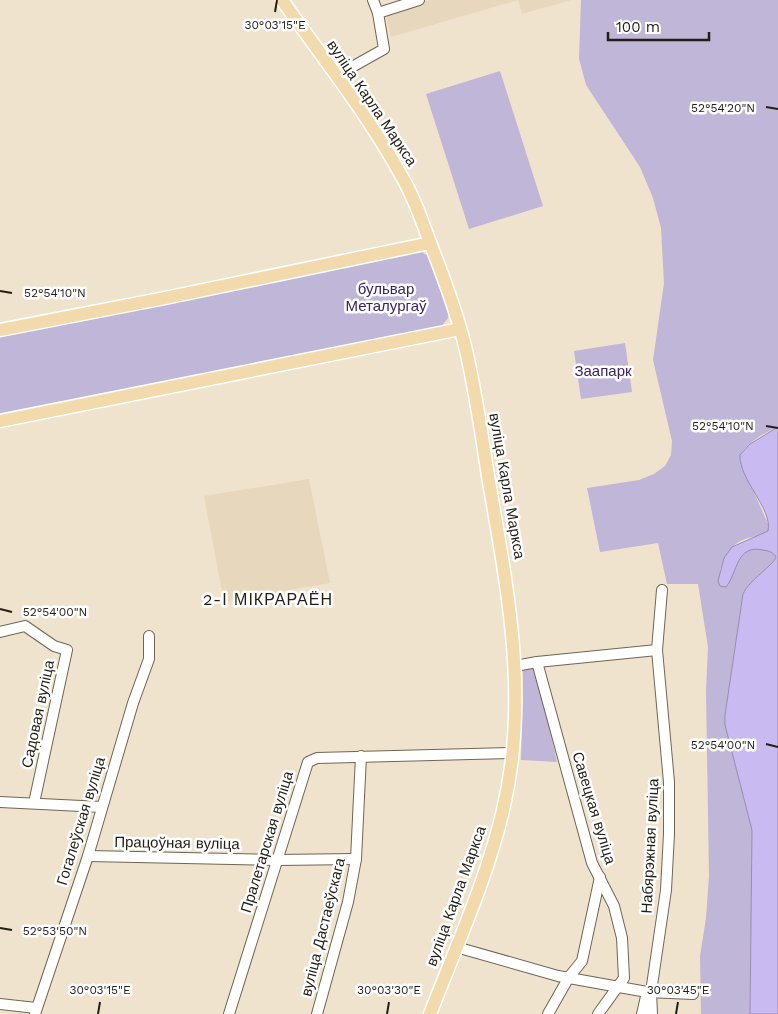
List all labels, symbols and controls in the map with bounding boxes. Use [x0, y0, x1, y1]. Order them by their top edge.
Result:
scale bar [608, 10, 709, 42]
text: 30°03'15"E [244, 18, 306, 32]
text: 100 m [616, 18, 660, 36]
street label: вуліца Карла Маркса [323, 37, 421, 170]
text: 52°54'20"N [691, 101, 755, 115]
park label: бульвар Металургаў [346, 280, 427, 315]
text: 52°54'10"N [24, 286, 86, 300]
park label: Заапарк [574, 362, 632, 380]
street label: вуліца Карла Маркса [485, 412, 529, 561]
text: 52°54'10"N [692, 419, 754, 433]
district label: 2-І МІКРАРАЁН [203, 590, 333, 609]
text: 52°54'00"N [23, 605, 87, 619]
street label: Садовая вуліца [18, 658, 58, 770]
text: 52°54'00"N [691, 738, 755, 752]
street label: Савецкая вуліца [568, 750, 620, 867]
street label: Гогалеўская вуліца [53, 754, 109, 887]
street label: Пралетарская вуліца [237, 768, 297, 915]
street label: Набярэжная вуліца [637, 777, 663, 914]
street label: вуліца Карла Маркса [422, 823, 490, 969]
street label: Працоўная вуліца [114, 833, 241, 853]
street label: вуліца Дастаеўскага [297, 855, 349, 998]
text: 52°53'50"N [23, 924, 87, 938]
text: 30°03'15"E [69, 983, 131, 997]
text: 30°03'30"E [357, 983, 421, 997]
text: 30°03'45"E [647, 983, 710, 997]

